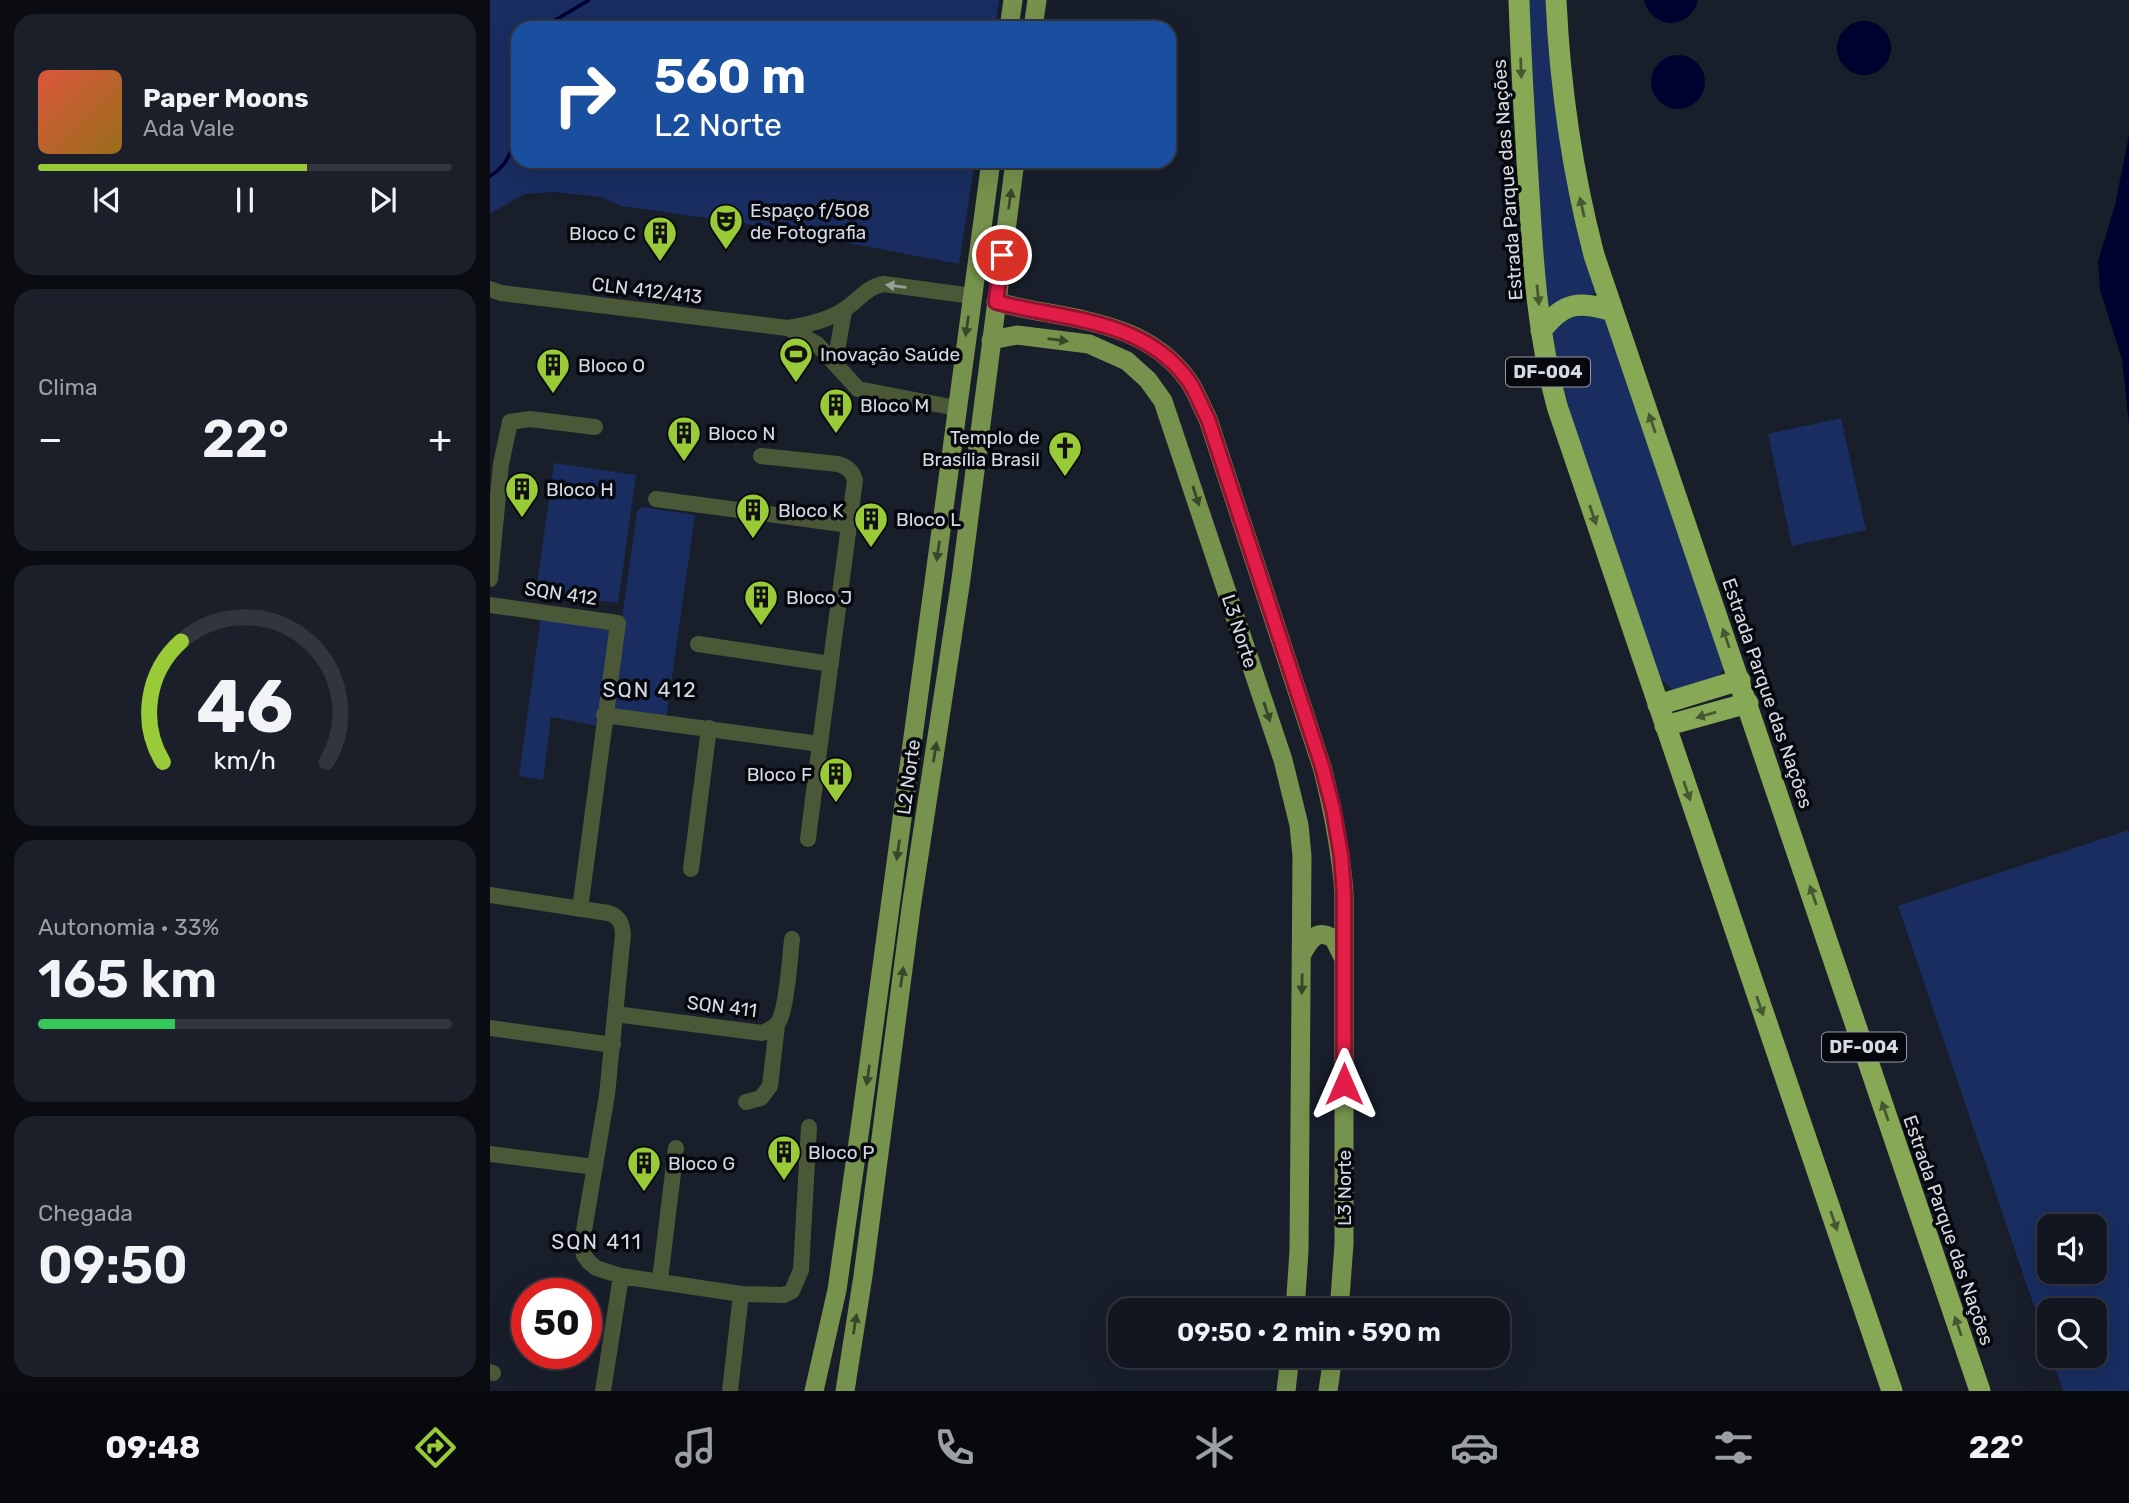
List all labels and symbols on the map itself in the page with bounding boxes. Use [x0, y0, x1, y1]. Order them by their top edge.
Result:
one-way arrow [1515, 57, 1527, 79]
street label: Estrada Parque das Nações [1488, 59, 1527, 301]
one-way arrow [1005, 188, 1016, 210]
one-way arrow [1576, 196, 1587, 218]
place label: Espaço f/508 de Fotografia [750, 199, 870, 244]
theatre icon: Espaço f/508 de Fotografia [707, 202, 745, 251]
building icon: Bloco C [641, 214, 679, 263]
place label: Bloco C [569, 222, 636, 245]
pin [972, 225, 1032, 285]
street label: CLN 412/413 [590, 272, 703, 309]
one-way arrow [885, 280, 907, 291]
one-way arrow [1532, 284, 1543, 306]
one-way arrow [962, 315, 973, 337]
sports icon: Inovação Saúde [777, 335, 815, 384]
one-way arrow [1047, 335, 1069, 346]
place label: Inovação Saúde [820, 343, 960, 366]
building icon: Bloco O [534, 346, 572, 395]
place label: Bloco O [578, 354, 645, 377]
road number: DF-004 [1506, 358, 1590, 386]
building icon: Bloco M [817, 386, 855, 435]
place label: Bloco M [860, 394, 929, 417]
one-way arrow [1646, 413, 1657, 434]
building icon: Bloco N [665, 414, 703, 463]
place label: Bloco N [708, 422, 775, 445]
place label: Templo de Brasília Brasil [922, 426, 1040, 471]
church icon: Templo de Brasília Brasil [1046, 429, 1084, 478]
building icon: Bloco H [503, 470, 541, 519]
place label: Bloco H [546, 478, 614, 501]
one-way arrow [1192, 486, 1202, 507]
building icon: Bloco K [734, 491, 772, 540]
place label: Bloco K [778, 499, 844, 522]
building icon: Bloco L [852, 500, 890, 549]
one-way arrow [1588, 504, 1599, 525]
place label: Bloco L [896, 508, 961, 531]
one-way arrow [932, 540, 943, 562]
street label: Estrada Parque das Nações [1717, 575, 1818, 811]
street label: SQN 412 [523, 577, 599, 610]
building icon: Bloco J [742, 578, 780, 627]
place label: Bloco J [786, 586, 852, 609]
street label: L3 Norte [1217, 591, 1262, 671]
one-way arrow [1720, 628, 1731, 649]
district label: SQN 412 [603, 677, 697, 702]
one-way arrow [1262, 702, 1273, 723]
one-way arrow [1695, 710, 1716, 720]
street label: L2 Norte [892, 738, 925, 816]
one-way arrow [930, 740, 941, 762]
building icon: Bloco F [817, 755, 855, 804]
place label: Bloco F [747, 763, 812, 786]
one-way arrow [1682, 780, 1693, 801]
one-way arrow [893, 839, 904, 861]
one-way arrow [1807, 885, 1818, 906]
one-way arrow [897, 966, 908, 988]
one-way arrow [1296, 973, 1308, 995]
street label: SQN 411 [686, 991, 758, 1022]
one-way arrow [1755, 996, 1766, 1017]
road number: DF-004 [1822, 1032, 1906, 1062]
position arrow [1307, 1047, 1381, 1121]
one-way arrow [862, 1064, 873, 1086]
one-way arrow [1879, 1100, 1890, 1121]
street label: Estrada Parque das Nações [1898, 1112, 1999, 1348]
building icon: Bloco P [765, 1133, 803, 1182]
place label: Bloco P [808, 1141, 874, 1164]
building icon: Bloco G [625, 1144, 663, 1193]
street label: L3 Norte [1333, 1150, 1356, 1226]
place label: Bloco G [668, 1152, 735, 1175]
one-way arrow [1830, 1211, 1840, 1232]
district label: SQN 411 [551, 1229, 643, 1254]
speed limit sign: 50 [511, 1278, 602, 1369]
one-way arrow [850, 1312, 861, 1334]
one-way arrow [1952, 1316, 1963, 1337]

